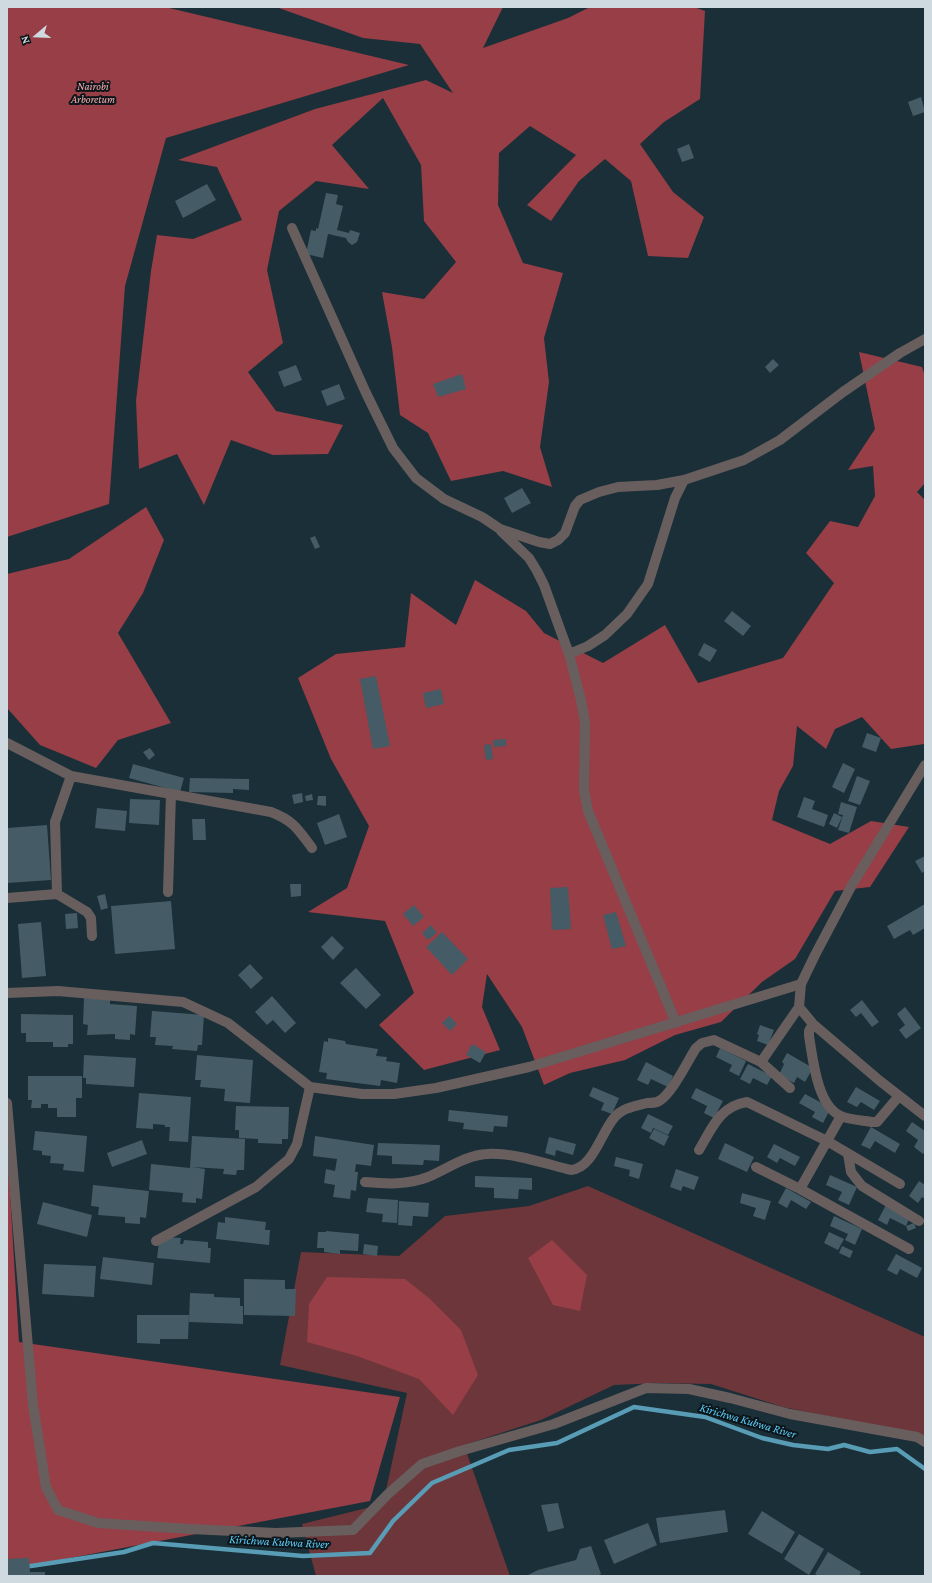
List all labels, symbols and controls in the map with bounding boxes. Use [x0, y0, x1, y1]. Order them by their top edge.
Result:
north arrow [16, 16, 56, 56]
text: N [18, 34, 32, 45]
park label: Nairobi Arboretum [71, 80, 115, 106]
water label: Kirichwa Kubwa River [698, 1400, 798, 1442]
water label: Kirichwa Kubwa River [229, 1532, 329, 1552]

